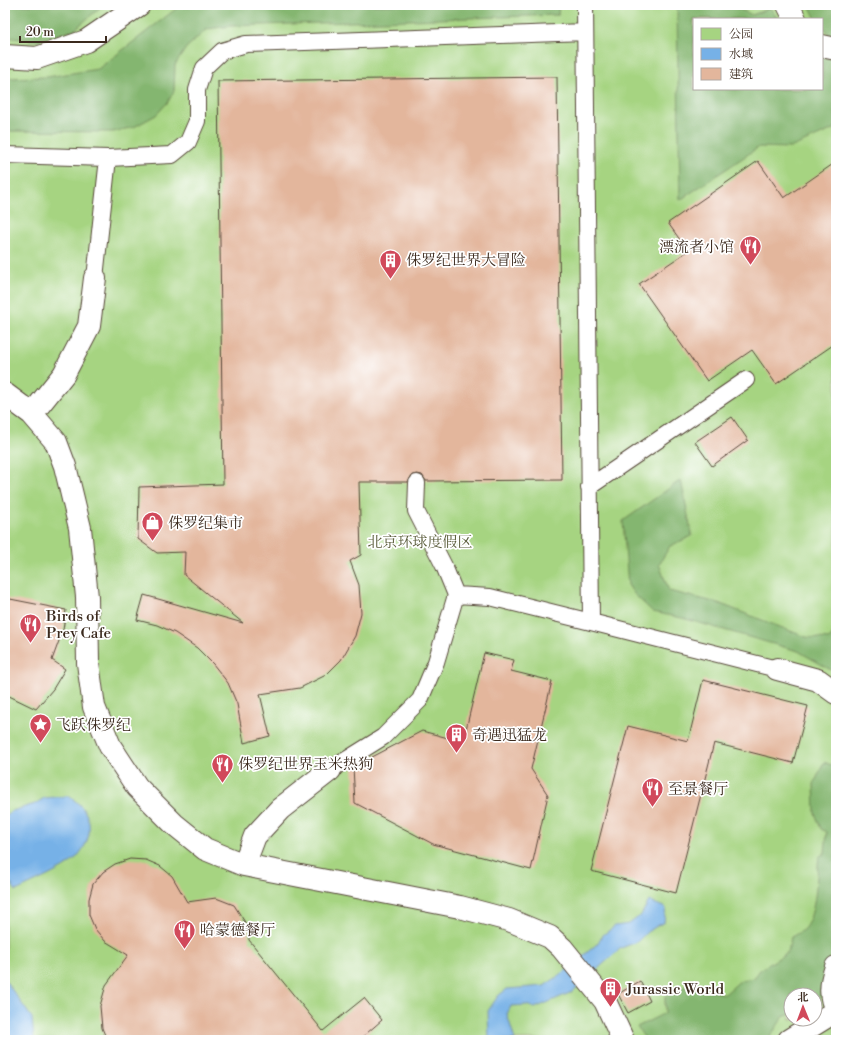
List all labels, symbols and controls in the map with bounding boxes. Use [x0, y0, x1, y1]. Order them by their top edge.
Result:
scale bar [20, 18, 106, 44]
legend [693, 18, 823, 90]
text: 20 m [26, 25, 54, 40]
text: 公园 [729, 27, 753, 42]
text: 水域 [729, 47, 753, 62]
text: 建筑 [729, 67, 753, 82]
restaurant icon: 漂流者小馆 [737, 234, 763, 267]
place label: 漂流者小馆 [659, 238, 734, 257]
building icon: 侏罗纪世界大冒险 [377, 247, 403, 280]
place label: 侏罗纪世界大冒险 [406, 251, 526, 270]
shop icon: 侏罗纪集市 [139, 510, 165, 543]
place label: 侏罗纪集市 [168, 514, 243, 533]
park label: 北京环球度假区 [367, 533, 473, 552]
place label: Birds of Prey Cafe [45, 607, 111, 643]
restaurant icon: Birds of Prey Cafe [18, 612, 44, 645]
place icon: 飞跃侏罗纪 [27, 712, 53, 745]
place label: 飞跃侏罗纪 [56, 716, 131, 735]
building icon: 奇遇迅猛龙 [443, 722, 469, 755]
place label: 奇遇迅猛龙 [472, 726, 547, 745]
restaurant icon: 侏罗纪世界玉米热狗 [209, 751, 235, 784]
place label: 侏罗纪世界玉米热狗 [238, 755, 373, 774]
restaurant icon: 至景餐厅 [639, 776, 665, 809]
place label: 至景餐厅 [668, 780, 728, 799]
restaurant icon: 哈蒙德餐厅 [171, 917, 197, 950]
place label: 哈蒙德餐厅 [200, 921, 275, 940]
building icon: Jurassic World [598, 976, 624, 1009]
place label: Jurassic World [625, 980, 724, 999]
north arrow [783, 987, 823, 1027]
text: 北 [797, 991, 808, 1005]

